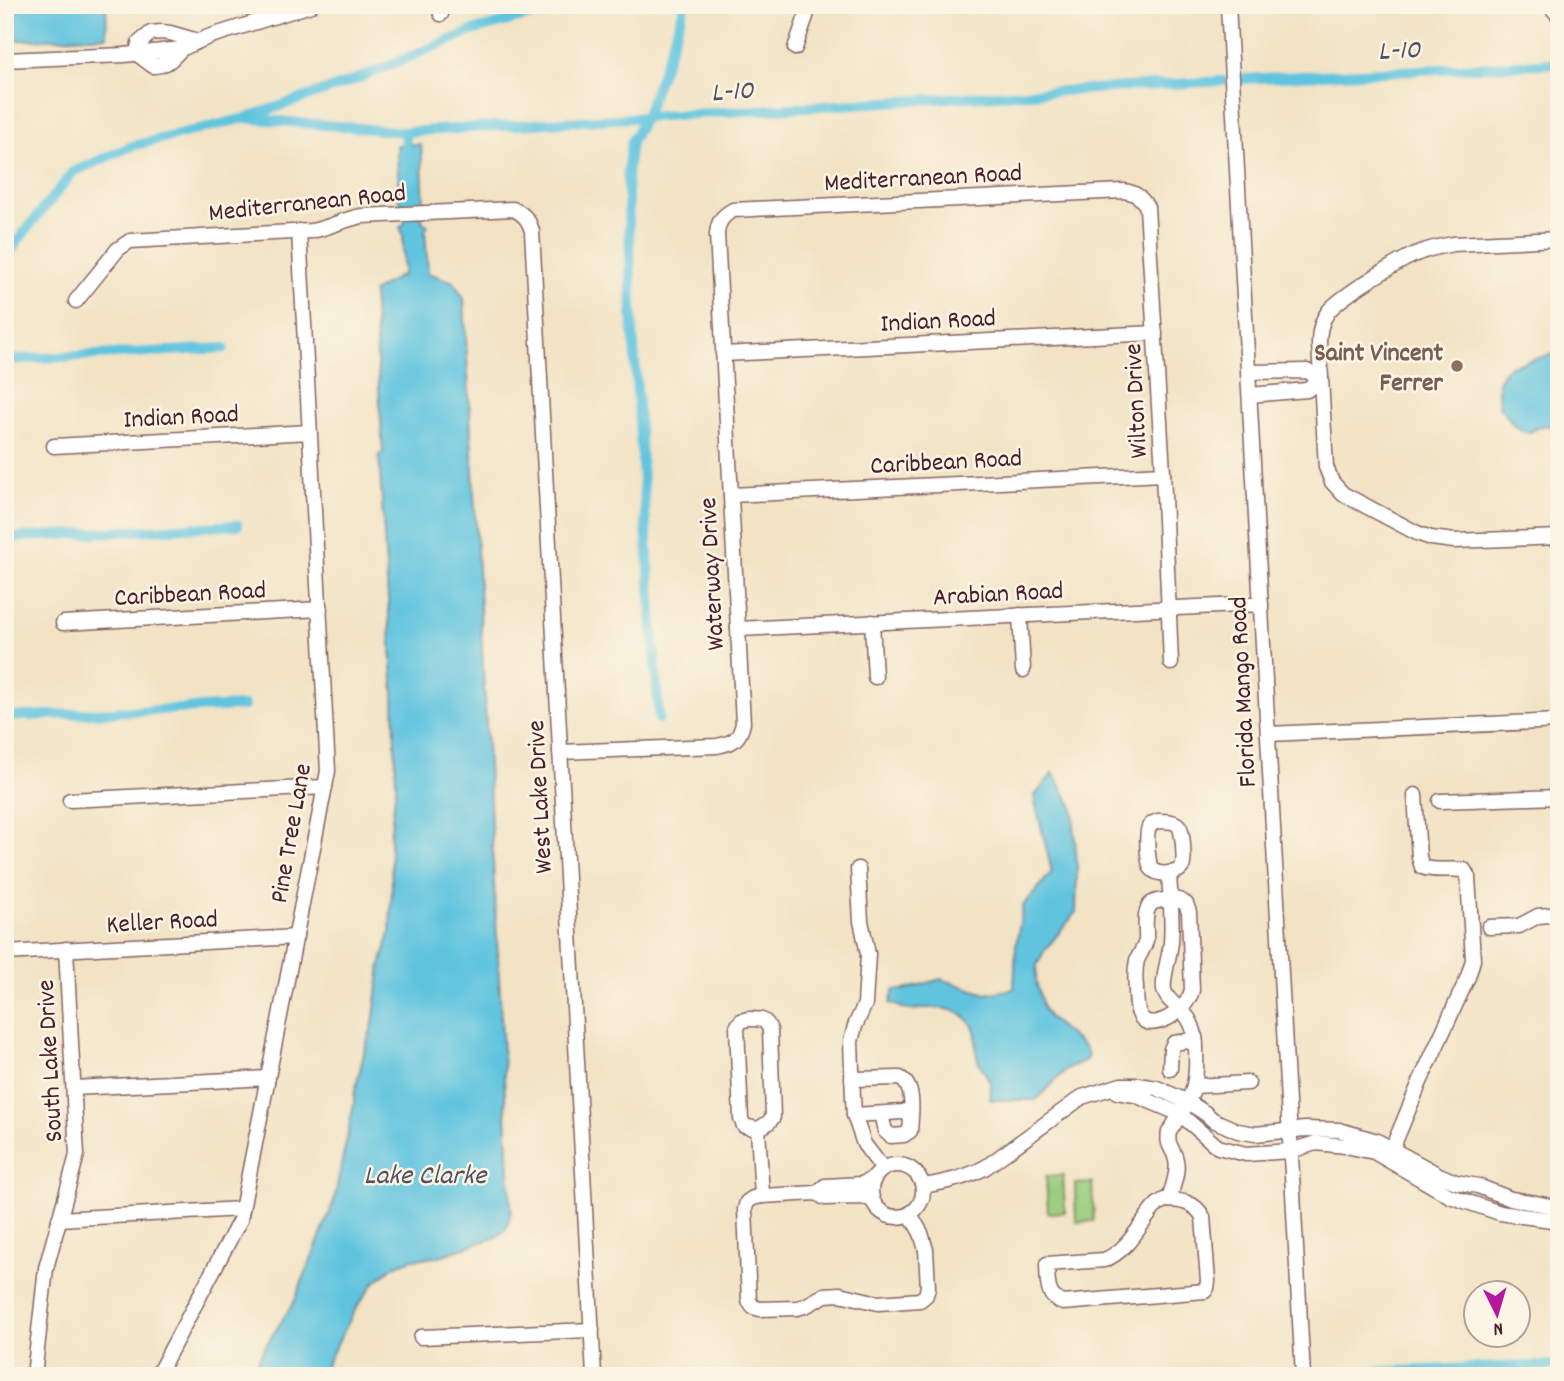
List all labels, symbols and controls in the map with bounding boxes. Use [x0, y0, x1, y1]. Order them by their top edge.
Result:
water label: L-10 [1377, 32, 1423, 74]
water label: L-10 [710, 72, 757, 115]
street label: Mediterranean Road [823, 156, 1023, 203]
street label: Mediterranean Road [207, 176, 408, 233]
street label: Indian Road [879, 301, 997, 344]
place label: Saint Vincent Ferrer [1314, 336, 1443, 403]
street label: Wilton Drive [1116, 342, 1159, 459]
marker: Saint Vincent Ferrer [1449, 358, 1465, 374]
street label: Indian Road [122, 397, 240, 440]
street label: Caribbean Road [869, 441, 1023, 486]
street label: Waterway Drive [691, 496, 736, 651]
street label: Caribbean Road [113, 573, 267, 618]
street label: Arabian Road [932, 574, 1064, 617]
street label: Florida Mango Road [1221, 595, 1268, 788]
street label: West Lake Drive [519, 719, 564, 875]
street label: Pine Tree Lane [262, 761, 323, 906]
street label: Keller Road [106, 902, 219, 945]
street label: South Lake Drive [29, 979, 74, 1143]
water label: Lake Clarke [364, 1158, 488, 1198]
north arrow [1462, 1280, 1532, 1350]
text: N [1492, 1314, 1504, 1341]

